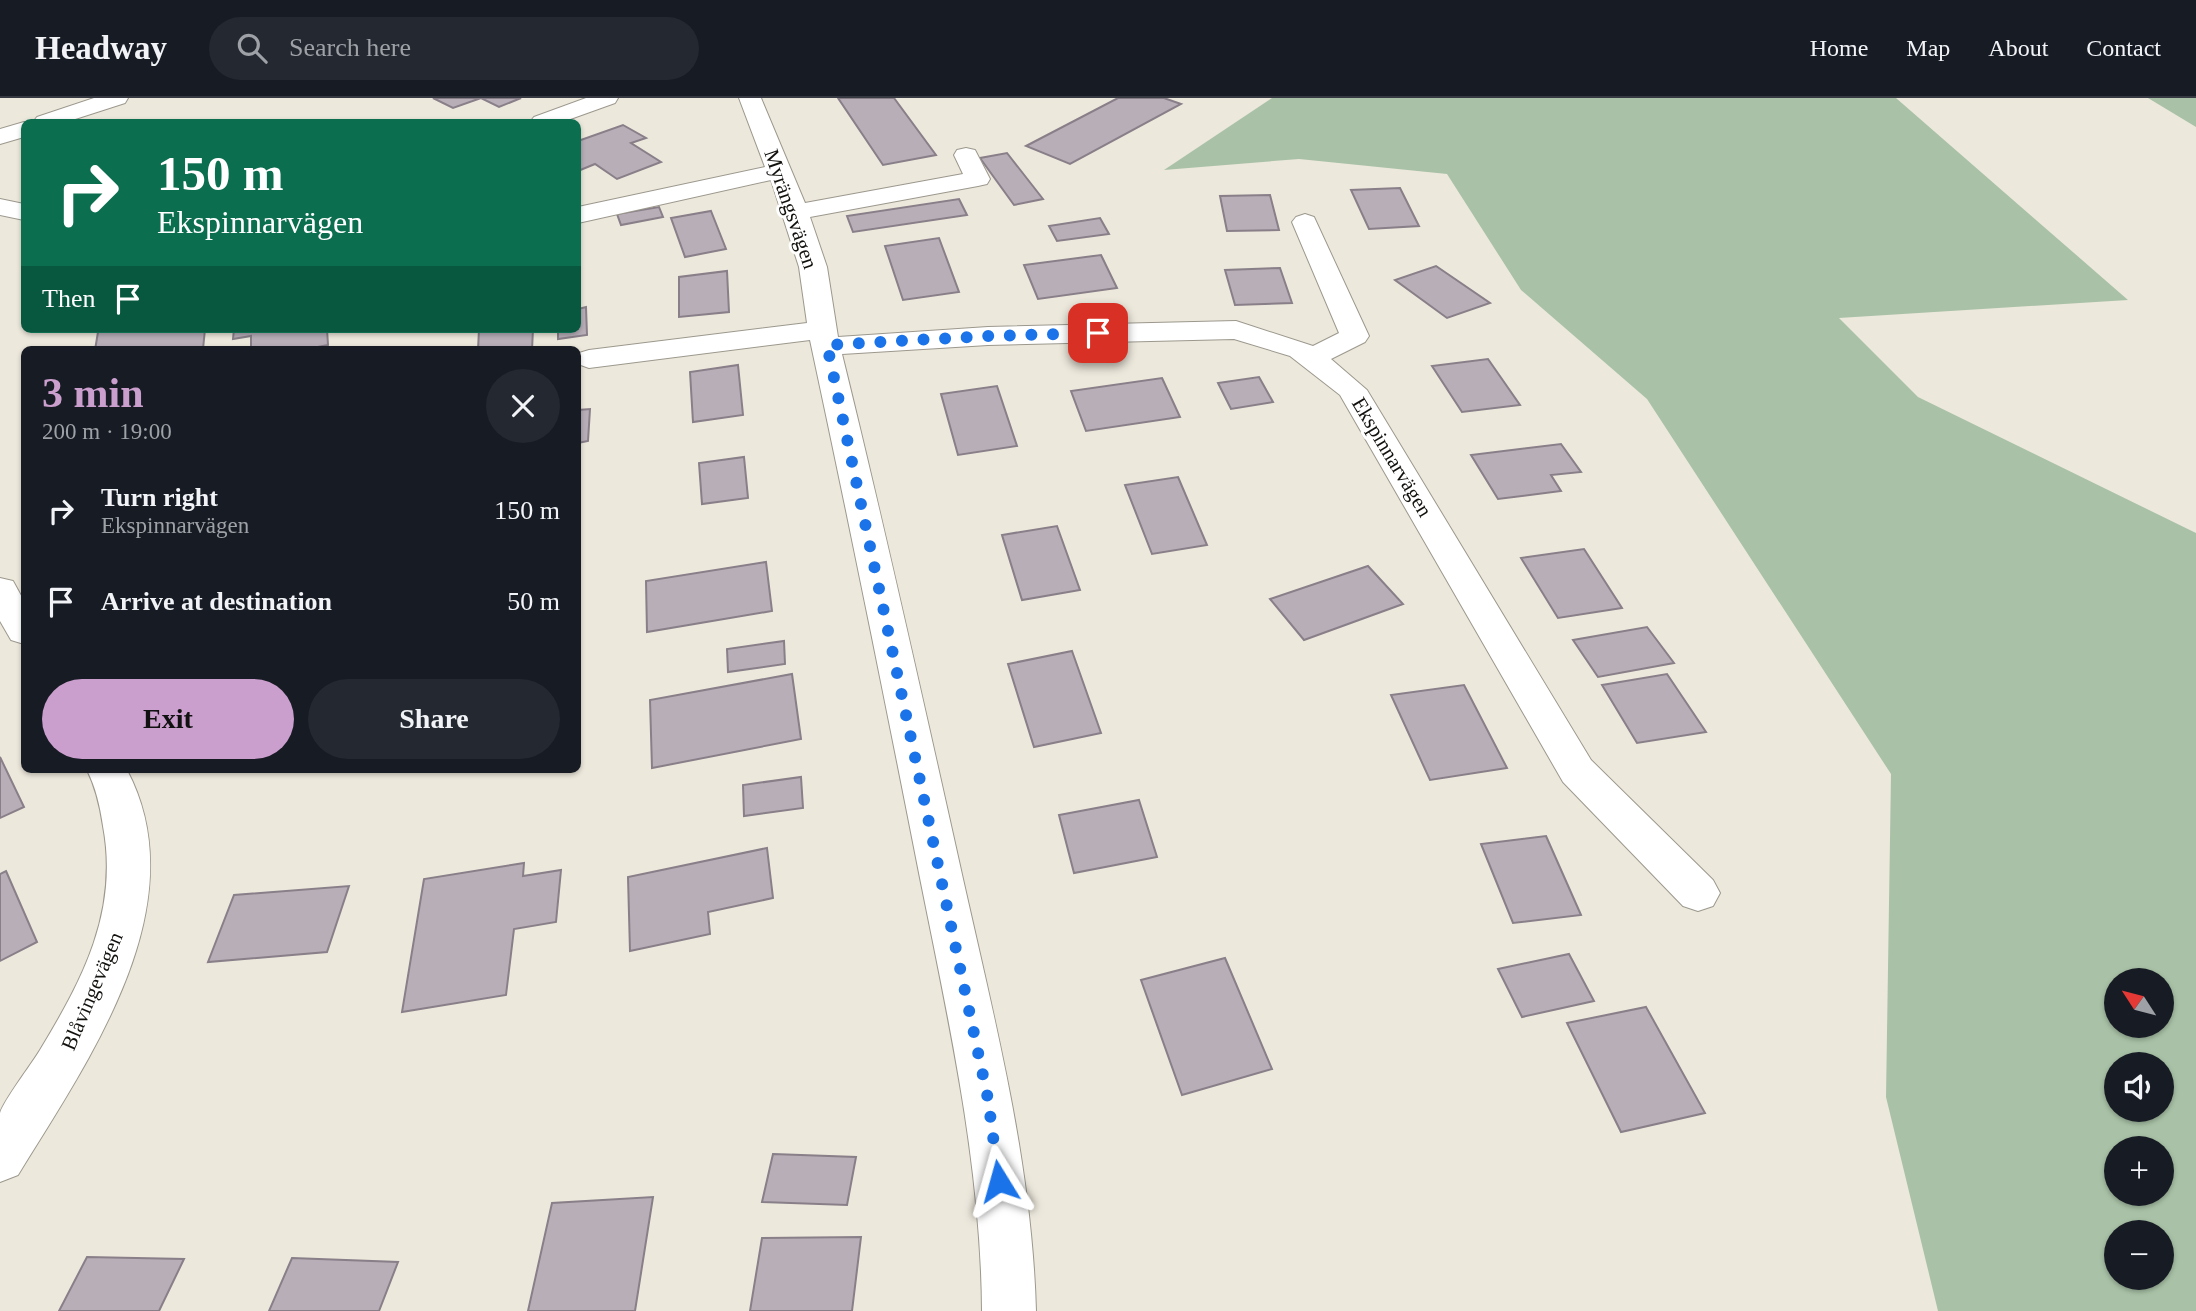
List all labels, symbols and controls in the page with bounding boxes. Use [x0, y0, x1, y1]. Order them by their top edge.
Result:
search box [209, 17, 699, 80]
icon: search [233, 29, 271, 67]
text: Headway [35, 30, 167, 66]
text: Search here [289, 33, 411, 62]
text: Home [1810, 35, 1868, 61]
text: Map [1906, 35, 1950, 61]
text: About [1988, 35, 2048, 61]
text: Contact [2086, 35, 2161, 61]
text: 150 m [157, 146, 284, 201]
street label: Myrängsvägen [759, 146, 823, 272]
icon: right [42, 147, 133, 238]
text: Ekspinnarvägen [157, 204, 363, 240]
icon: arrive [109, 280, 147, 318]
text: Then [42, 284, 95, 313]
pin [1068, 303, 1128, 363]
icon: arrive [1079, 314, 1117, 352]
button: close [486, 369, 560, 443]
text: 3 min [42, 370, 144, 416]
street label: Ekspinnarvägen [1347, 393, 1437, 522]
text: 200 m · 19:00 [42, 419, 172, 444]
text: Turn right [101, 483, 218, 512]
icon: right [42, 492, 80, 530]
text: 150 m [494, 496, 560, 525]
text: Ekspinnarvägen [101, 513, 249, 538]
icon: arrive [42, 583, 80, 621]
text: Arrive at destination [101, 587, 332, 616]
text: 50 m [507, 587, 560, 616]
button: Exit [42, 679, 294, 759]
button: Share [308, 679, 560, 759]
street label: Blåvingevägen [56, 928, 128, 1054]
north arrow [2104, 968, 2174, 1038]
map controls [2104, 968, 2174, 1290]
button: sound [2104, 1052, 2174, 1122]
button: + [2104, 1136, 2174, 1206]
position arrow [962, 1144, 1036, 1218]
button: − [2104, 1220, 2174, 1290]

